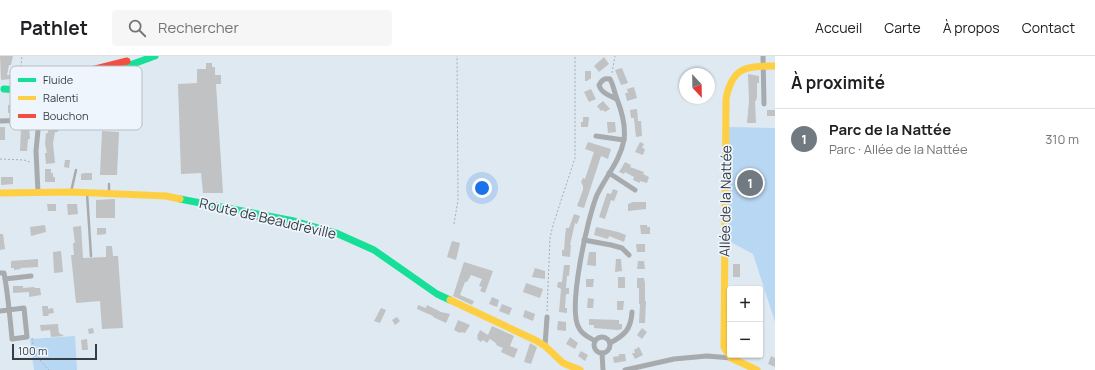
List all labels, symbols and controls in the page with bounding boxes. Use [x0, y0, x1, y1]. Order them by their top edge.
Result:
search box [112, 10, 392, 46]
text: Pathlet [20, 15, 88, 41]
icon: search [126, 17, 148, 39]
text: Rechercher [158, 17, 239, 38]
text: Accueil [815, 18, 862, 37]
text: Carte [884, 18, 921, 37]
text: À propos [943, 18, 1000, 37]
text: Contact [1022, 18, 1075, 37]
legend [10, 66, 142, 130]
north arrow [679, 68, 715, 104]
text: À proximité [791, 71, 885, 94]
text: Fluide [43, 72, 74, 87]
text: Ralenti [43, 90, 78, 105]
text: Bouchon [43, 108, 88, 123]
text: Parc de la Nattée [829, 119, 951, 140]
text: 1 [801, 130, 807, 148]
text: 310 m [1045, 130, 1079, 148]
text: Parc · Allée de la Nattée [829, 140, 968, 158]
street label: Allée de la Nattée [715, 145, 735, 257]
pin: 1 [737, 168, 763, 198]
your location [472, 178, 492, 198]
street label: Route de Beaudréville [198, 193, 338, 243]
map controls [727, 286, 763, 358]
button: + [727, 286, 763, 322]
button: − [727, 322, 763, 358]
scale bar [12, 342, 97, 361]
text: 100 m [18, 343, 47, 358]

